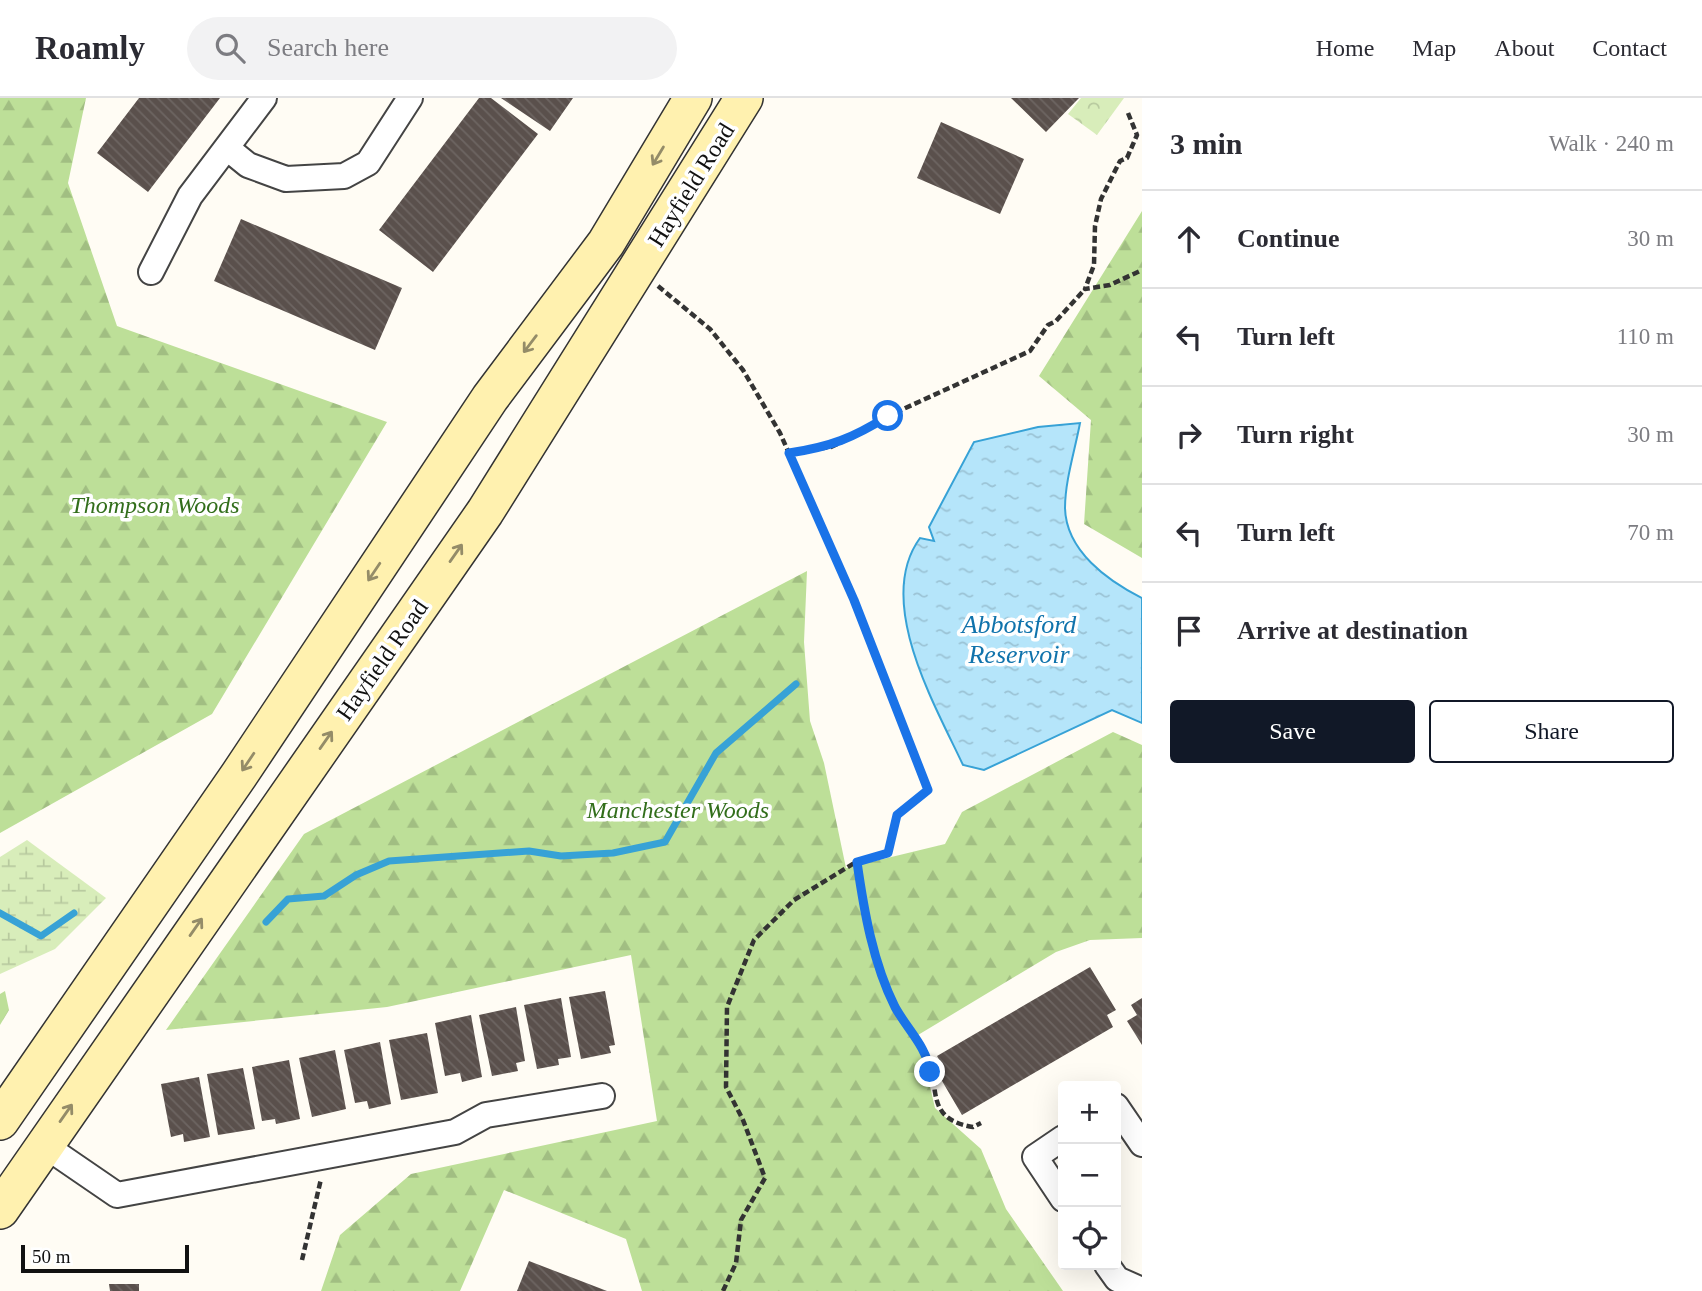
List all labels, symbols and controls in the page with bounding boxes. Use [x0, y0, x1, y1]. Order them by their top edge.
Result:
search box [187, 17, 677, 80]
icon: search [211, 29, 249, 67]
text: Roamly [35, 30, 145, 66]
text: Search here [267, 33, 389, 62]
text: Home [1316, 35, 1374, 61]
text: Map [1412, 35, 1456, 61]
text: About [1494, 35, 1554, 61]
text: Contact [1592, 35, 1667, 61]
street label: Hayfield Road [643, 118, 739, 252]
text: 3 min [1170, 127, 1243, 160]
text: Walk · 240 m [1549, 131, 1674, 156]
one-way arrow [651, 146, 665, 166]
icon: ahead [1170, 220, 1208, 258]
text: Continue [1237, 224, 1340, 253]
text: 30 m [1627, 226, 1674, 251]
icon: left [1170, 318, 1208, 356]
text: Turn left [1237, 322, 1335, 351]
text: 110 m [1617, 324, 1674, 349]
one-way arrow [523, 335, 538, 354]
route start [872, 400, 903, 431]
icon: right [1170, 416, 1208, 454]
text: Turn right [1237, 420, 1354, 449]
text: 30 m [1627, 422, 1674, 447]
park label: Thompson Woods [70, 492, 240, 518]
icon: left [1170, 514, 1208, 552]
text: Turn left [1237, 518, 1335, 547]
text: 70 m [1627, 520, 1674, 545]
one-way arrow [449, 544, 463, 564]
one-way arrow [367, 562, 381, 582]
street label: Hayfield Road [331, 595, 433, 725]
water label: Abbotsford Reservoir [960, 610, 1077, 669]
icon: arrive [1170, 612, 1208, 650]
text: Arrive at destination [1237, 616, 1468, 645]
button: Save [1170, 700, 1415, 763]
button: Share [1429, 700, 1674, 763]
one-way arrow [319, 731, 333, 750]
one-way arrow [241, 752, 255, 771]
park label: Manchester Woods [586, 797, 769, 823]
one-way arrow [189, 918, 203, 937]
route end [914, 1056, 945, 1087]
map controls [1058, 1081, 1121, 1270]
button: + [1058, 1081, 1121, 1144]
one-way arrow [59, 1104, 73, 1123]
button: − [1058, 1144, 1121, 1207]
button: locate [1058, 1207, 1121, 1270]
scale bar [21, 1242, 189, 1274]
text: 50 m [32, 1246, 71, 1267]

